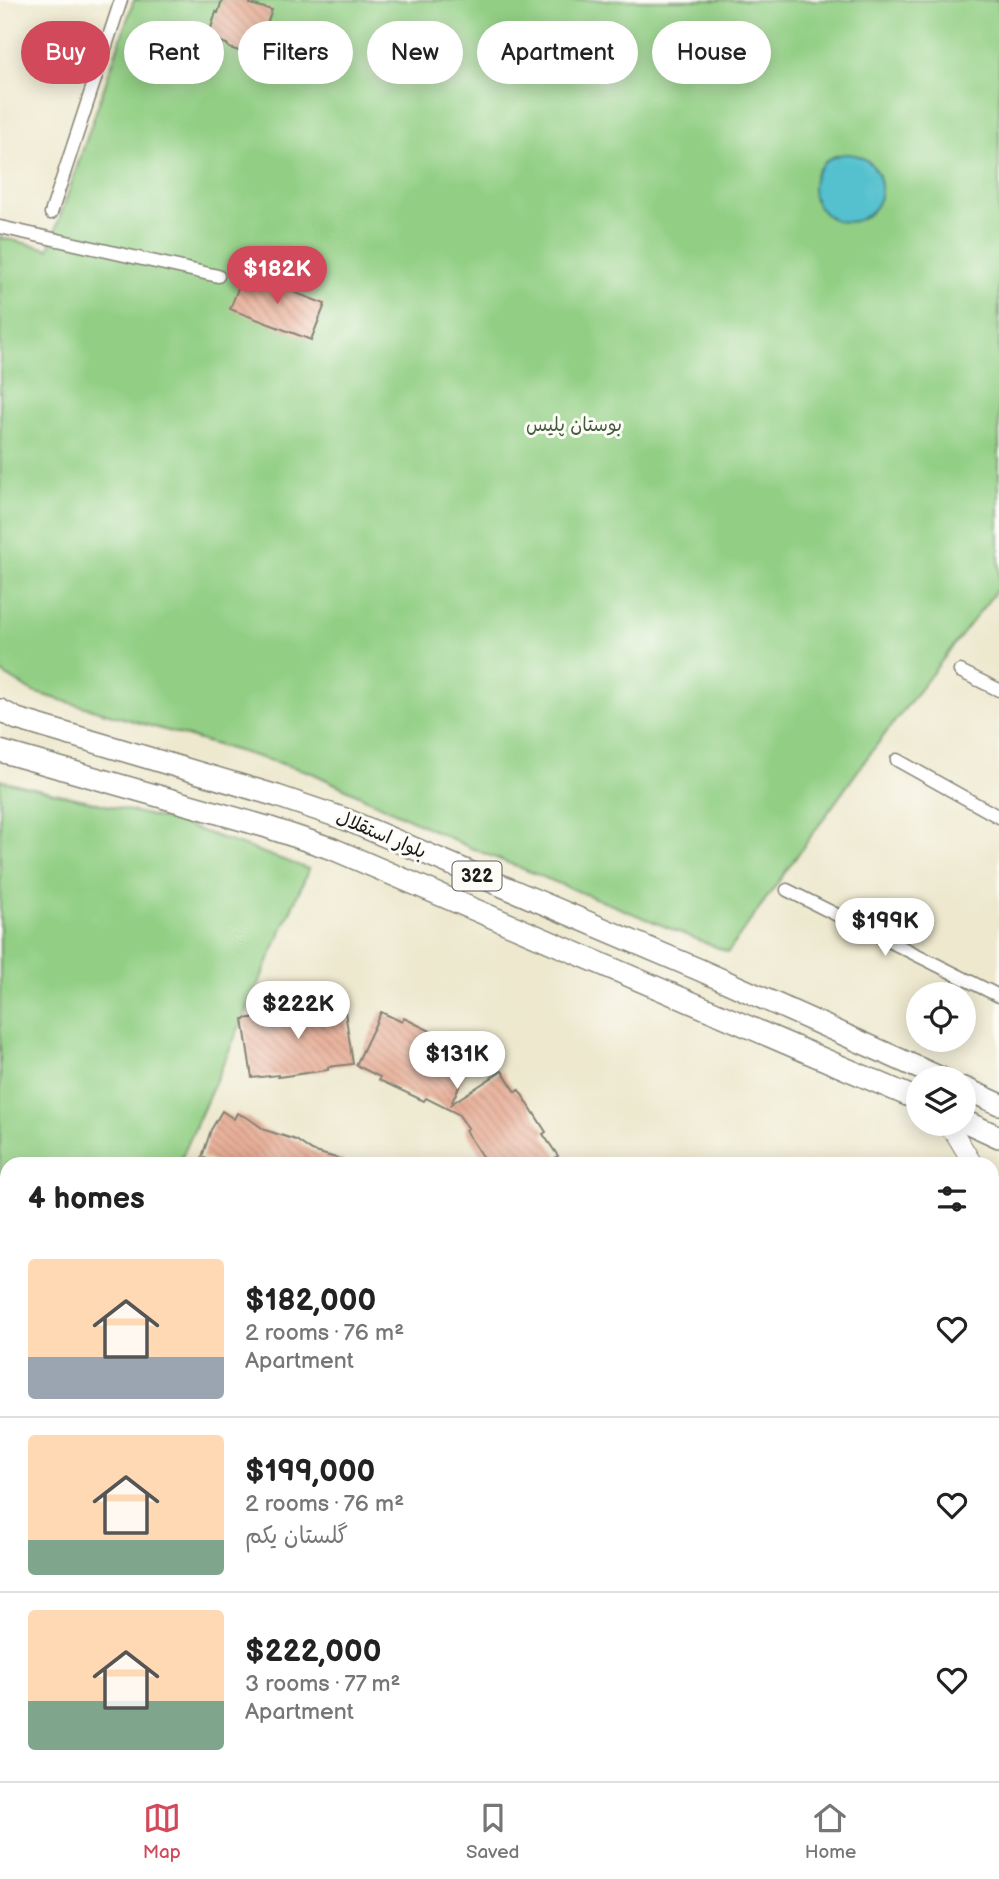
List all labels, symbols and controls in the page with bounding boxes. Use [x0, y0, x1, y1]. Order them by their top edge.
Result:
chip: Buy [21, 21, 110, 84]
chip: Rent [124, 21, 224, 84]
chip: Filters [238, 21, 353, 84]
chip: New [367, 21, 463, 84]
chip: Apartment [477, 21, 638, 84]
chip: House [652, 21, 771, 84]
pin: $182K [228, 246, 326, 306]
text: $182K [243, 255, 311, 283]
park label: بوستان پلیس [526, 414, 622, 437]
street label: بلوار استقلال [333, 806, 429, 864]
road number: 322 [452, 862, 502, 890]
pin: $199K [836, 898, 934, 958]
text: $199K [851, 907, 919, 935]
pin: $222K [249, 982, 347, 1041]
map controls [906, 982, 976, 1136]
button: locate [906, 982, 976, 1052]
text: $222K [262, 990, 334, 1018]
pin: $131K [408, 1032, 506, 1091]
text: $131K [425, 1040, 489, 1068]
button: layers [906, 1066, 976, 1136]
icon: filters [933, 1180, 971, 1218]
text: 4 homes [28, 1181, 145, 1217]
text: $182,000 [245, 1283, 376, 1319]
icon: home [84, 1287, 168, 1371]
icon: heart [933, 1310, 971, 1348]
text: 2 rooms · 76 m² [245, 1319, 404, 1347]
text: Apartment [245, 1347, 354, 1375]
text: $199,000 [245, 1454, 375, 1490]
icon: home [84, 1463, 168, 1547]
icon: heart [933, 1486, 971, 1524]
text: 2 rooms · 76 m² [245, 1490, 404, 1518]
text: گلستان یکم [245, 1522, 348, 1550]
text: $222,000 [245, 1634, 381, 1670]
icon: home [84, 1638, 168, 1722]
icon: heart [933, 1661, 971, 1699]
text: 3 rooms · 77 m² [245, 1670, 401, 1698]
text: Apartment [245, 1698, 354, 1726]
tab: Map [143, 1799, 181, 1864]
tab: Saved [466, 1799, 519, 1864]
tab: Home [805, 1799, 856, 1864]

